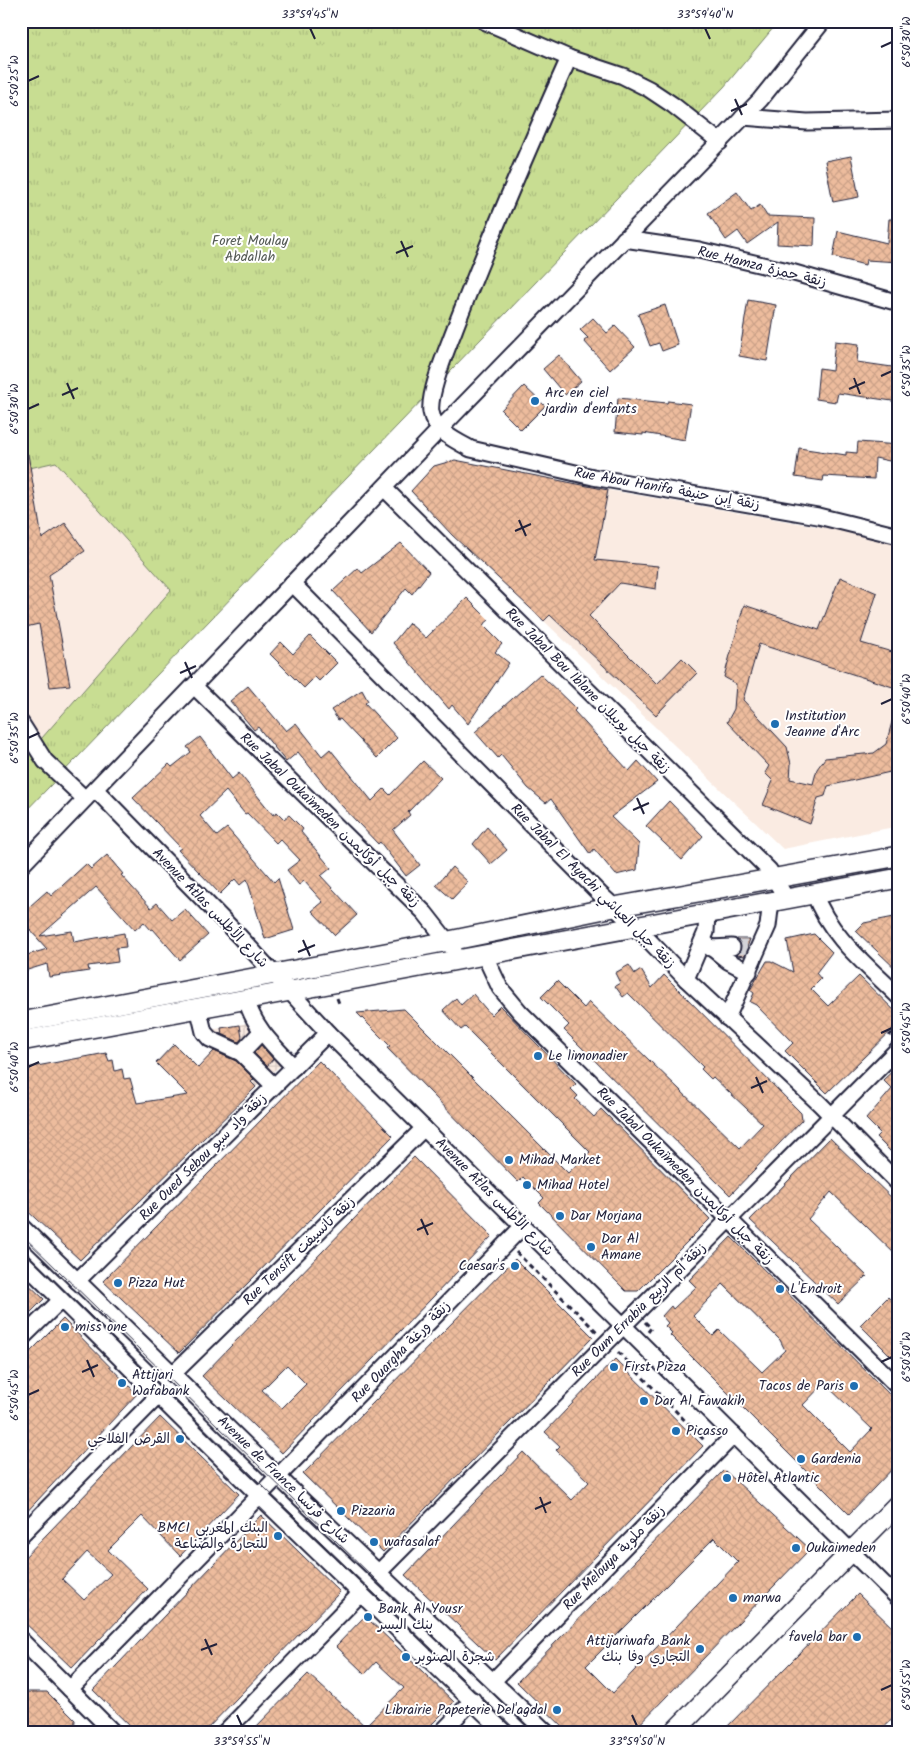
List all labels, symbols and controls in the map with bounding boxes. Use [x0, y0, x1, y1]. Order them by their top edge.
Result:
text: 33°59'45"N [282, 5, 338, 24]
text: 33°59'40"N [677, 5, 733, 24]
text: 6°50'30"W [897, 16, 916, 68]
text: 6°50'25"W [5, 55, 24, 107]
park label: Foret Moulay Abdallah [212, 230, 289, 268]
street label: Rue Hamza زنقة حمزة [695, 240, 829, 294]
text: 6°50'35"W [897, 345, 916, 397]
place label: Arc en ciel jardin d'enfants [541, 382, 637, 420]
text: 6°50'30"W [5, 383, 24, 435]
marker: Arc en ciel jardin d'enfants [529, 395, 541, 407]
street label: Rue Abou Hanifa زنقة اٍبن حنيفة [572, 462, 762, 516]
street label: Rue Jabal Bou Iblane زنقة جبل بويبلان [500, 603, 676, 779]
text: 6°50'40"W [897, 674, 916, 724]
place label: Institution Jeanne d'Arc [785, 705, 860, 743]
text: 6°50'35"W [5, 712, 24, 764]
marker: Institution Jeanne d'Arc [769, 718, 781, 730]
street label: Rue Jabal Oukaïmeden زنقة جبل أوكايمدن [235, 727, 425, 913]
street label: Rue Jabal El Ayachi زنقة جبل العياشي [505, 798, 681, 974]
street label: Avenue Atlas شارع الأطلس [147, 843, 273, 973]
text: 6°50'45"W [897, 1002, 916, 1054]
text: 6°50'40"W [5, 1042, 24, 1092]
place label: Le limonadier [548, 1045, 628, 1067]
marker: Le limonadier [532, 1050, 544, 1062]
street label: Rue Jabal Oukaïmeden زنقة جبل أوكايمدن [591, 1082, 779, 1270]
street label: Rue Oued Sebou زنقة واد سبو [134, 1088, 272, 1226]
street label: Avenue Atlas شارع الأطلس [430, 1133, 558, 1261]
place label: Mihad Market [519, 1149, 601, 1171]
marker: Mihad Market [503, 1154, 515, 1166]
place label: Mihad Hotel [537, 1174, 609, 1196]
marker: Mihad Hotel [521, 1179, 533, 1191]
street label: Rue Tensift زنقة تانسيفت [238, 1191, 360, 1311]
place label: Dar Morjana [570, 1205, 642, 1227]
marker: Dar Morjana [554, 1210, 566, 1222]
place label: Dar Al Amane [601, 1228, 642, 1266]
street label: Rue Oum Errabia زنقة أم الربيع [566, 1237, 712, 1383]
marker: Dar Al Amane [585, 1241, 597, 1253]
place label: Caesar's [459, 1255, 505, 1277]
marker: Caesar's [509, 1260, 521, 1272]
place label: Pizza Hut [128, 1272, 186, 1294]
marker: Pizza Hut [112, 1277, 124, 1289]
place label: L'Endroit [790, 1278, 843, 1300]
marker: L'Endroit [774, 1283, 786, 1295]
street label: Rue Ouargha زنقة ورغة [346, 1296, 456, 1408]
place label: miss one [75, 1316, 128, 1338]
marker: miss one [59, 1321, 71, 1333]
text: 6°50'50"W [897, 1332, 916, 1382]
place label: First Pizza [624, 1356, 686, 1378]
marker: First Pizza [608, 1361, 620, 1373]
place label: Attijari Wafabank [132, 1364, 190, 1402]
text: 6°50'45"W [5, 1369, 24, 1421]
place label: Tacos de Paris [759, 1375, 844, 1397]
marker: Attijari Wafabank [116, 1377, 128, 1389]
marker: Tacos de Paris [848, 1380, 860, 1392]
place label: Dar Al Fawakih [654, 1390, 745, 1412]
marker: Dar Al Fawakih [638, 1395, 650, 1407]
street label: Avenue de France شارع فرنسا [212, 1411, 354, 1549]
place label: Picasso [686, 1420, 728, 1442]
marker: Picasso [670, 1425, 682, 1437]
place label: القرض الفلاحي [88, 1428, 170, 1451]
marker: القرض الفلاحي [174, 1433, 186, 1445]
place label: Gardenia [811, 1448, 861, 1470]
marker: Gardenia [795, 1453, 807, 1465]
place label: Hôtel Atlantic [737, 1467, 820, 1489]
marker: Hôtel Atlantic [721, 1472, 733, 1484]
place label: Pizzaria [351, 1500, 395, 1522]
street label: Rue Melouya زنقة ملوية [558, 1500, 670, 1616]
marker: Pizzaria [335, 1505, 347, 1517]
place label: BMCI البنك المغربي للتجارة والصناعة [157, 1517, 268, 1555]
marker: BMCI البنك المغربي للتجارة والصناعة [272, 1530, 284, 1542]
place label: wafasalaf [384, 1531, 441, 1553]
marker: wafasalaf [368, 1536, 380, 1548]
place label: Oukaimeden [806, 1537, 876, 1559]
marker: Oukaimeden [790, 1542, 802, 1554]
place label: marwa [743, 1587, 781, 1609]
marker: marwa [727, 1592, 739, 1604]
place label: Bank Al Yousr بنك اليسر [377, 1598, 464, 1636]
marker: Bank Al Yousr بنك اليسر [362, 1611, 374, 1623]
place label: favela bar [789, 1626, 848, 1648]
place label: Attijariwafa Bank التجاري وفا بنك [586, 1630, 690, 1668]
marker: favela bar [851, 1631, 863, 1643]
marker: Attijariwafa Bank التجاري وفا بنك [694, 1643, 706, 1655]
place label: شجرة الصنوبر [415, 1646, 495, 1668]
marker: شجرة الصنوبر [400, 1651, 412, 1663]
text: 6°50'55"W [897, 1659, 916, 1711]
place label: Librairie Papeterie Del'agdal [385, 1699, 548, 1721]
marker: Librairie Papeterie Del'agdal [551, 1704, 563, 1716]
text: 33°59'55"N [214, 1732, 270, 1751]
text: 33°59'50"N [609, 1732, 665, 1751]

